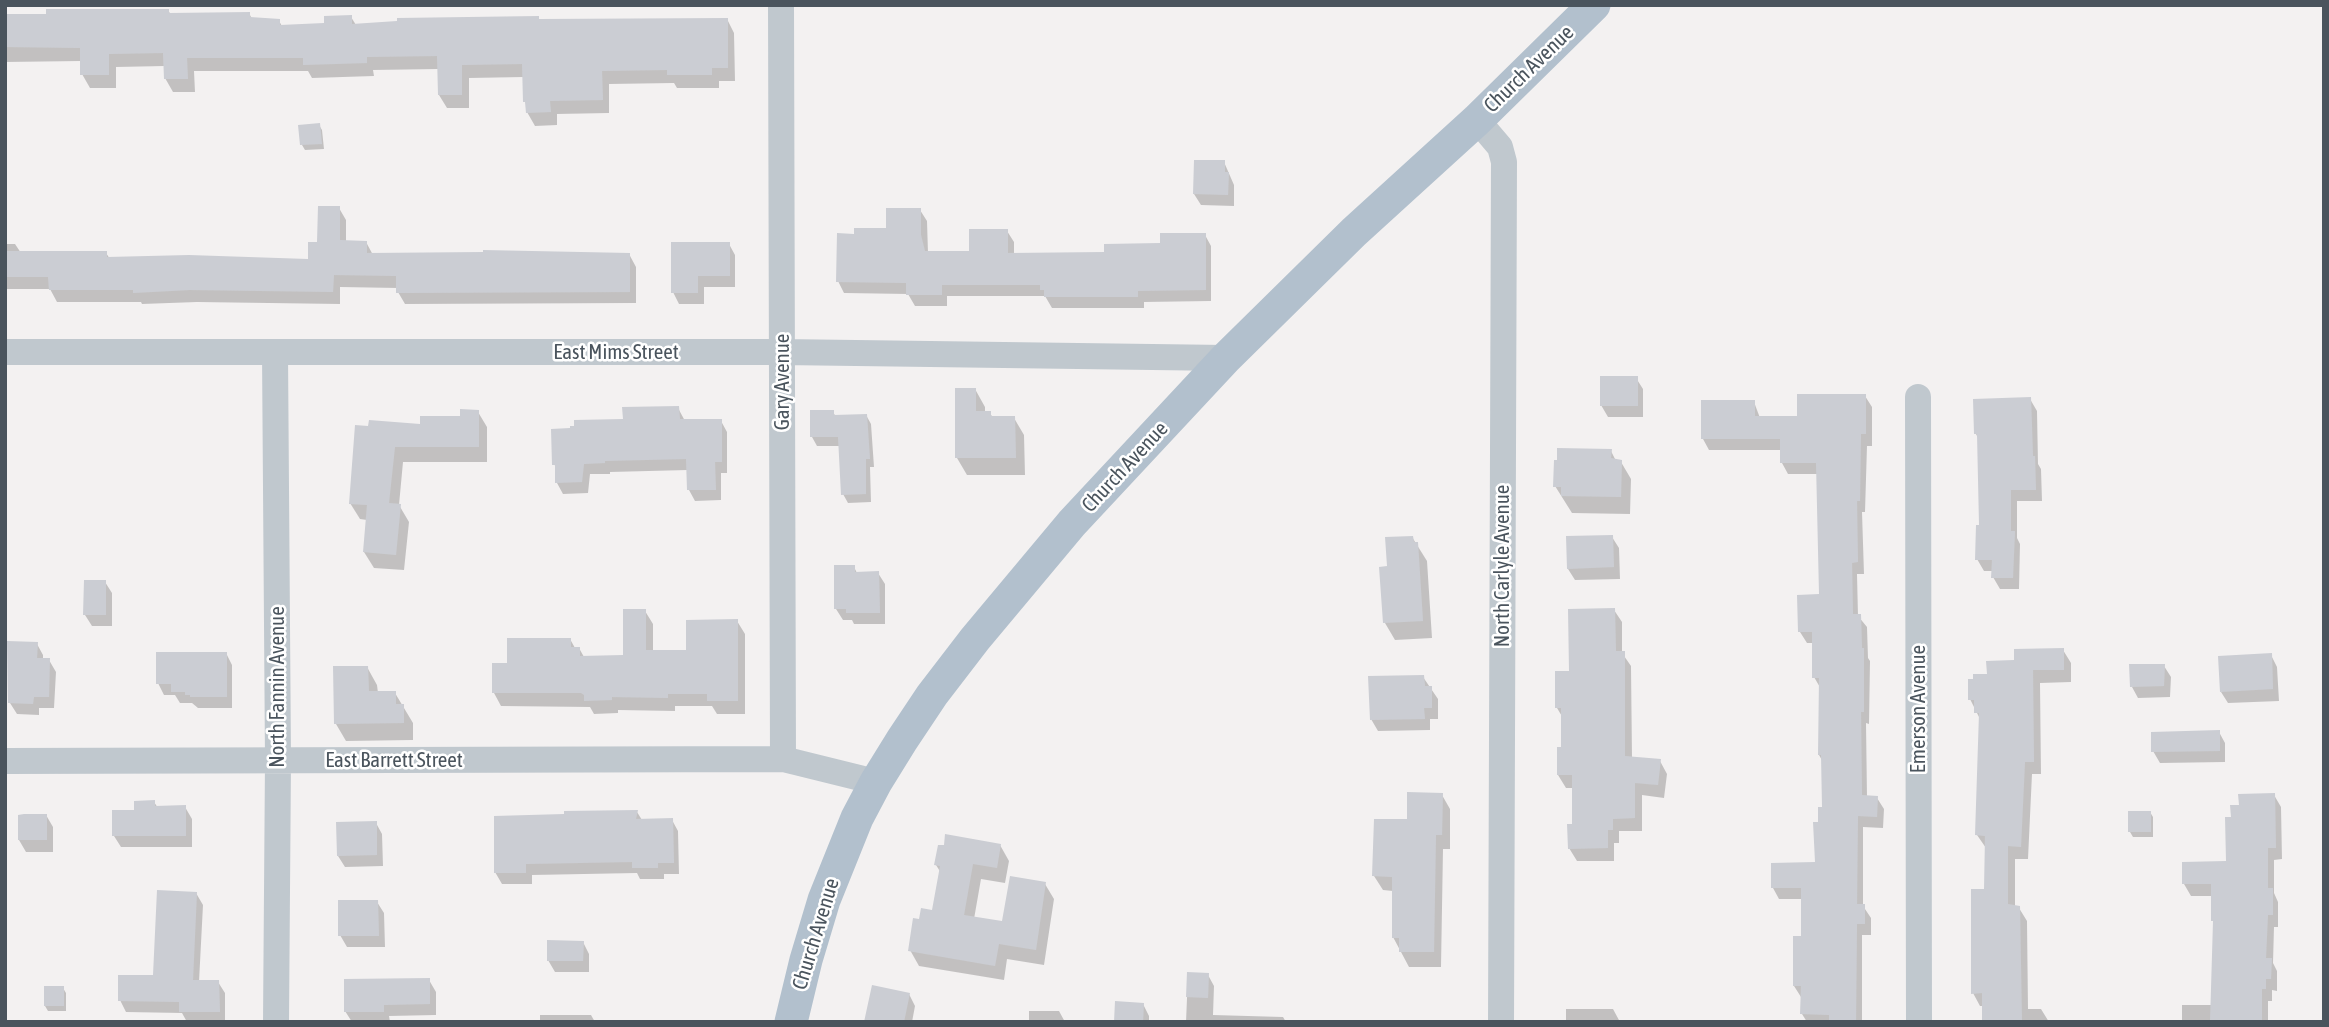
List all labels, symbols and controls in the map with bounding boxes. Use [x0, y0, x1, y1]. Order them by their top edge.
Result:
street label: Church Avenue [1479, 20, 1579, 118]
street label: Gary Avenue [769, 334, 795, 430]
street label: East Mims Street [553, 339, 679, 365]
street label: Church Avenue [1077, 416, 1173, 518]
street label: North Carlyle Avenue [1489, 485, 1515, 647]
street label: North Fannin Avenue [264, 606, 290, 768]
street label: Emerson Avenue [1905, 645, 1931, 773]
street label: East Barrett Street [325, 747, 463, 773]
street label: Church Avenue [787, 875, 845, 993]

